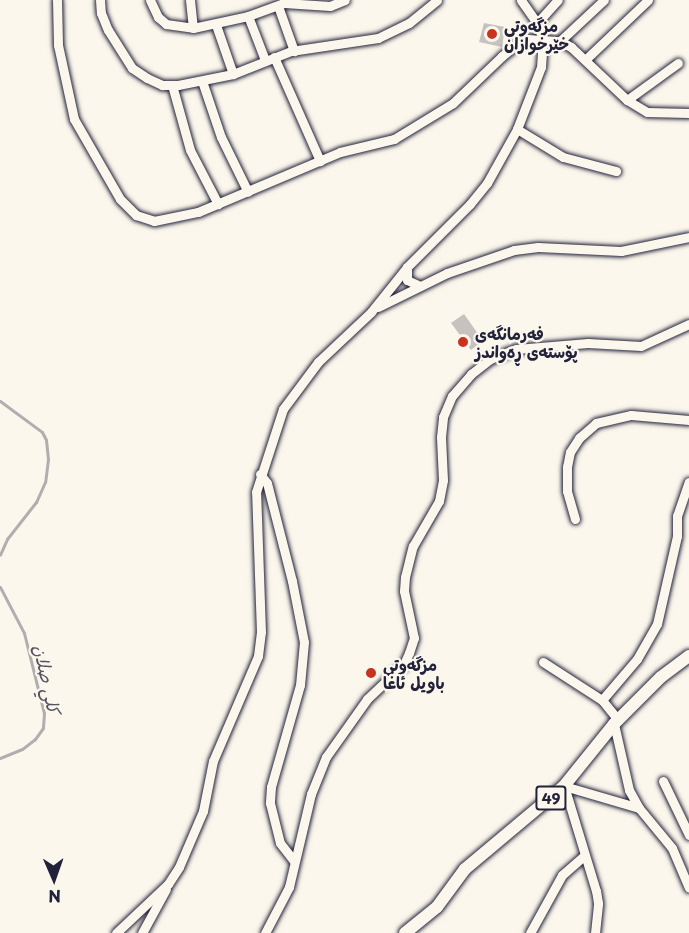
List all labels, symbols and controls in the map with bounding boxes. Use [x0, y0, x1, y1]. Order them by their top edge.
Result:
place label: مزگەوتی خێرخوازان [504, 15, 569, 53]
marker: مزگەوتی خێرخوازان [485, 27, 499, 41]
place label: فەرمانگەی پۆستەی ڕەواندز [475, 323, 578, 361]
marker: فەرمانگەی پۆستەی ڕەواندز [456, 335, 470, 349]
water label: كلي صلان [29, 643, 65, 715]
place label: مزگەوتی باویل ئاغا [383, 654, 445, 692]
marker: مزگەوتی باویل ئاغا [364, 666, 378, 680]
road number: 49 [534, 786, 568, 810]
north arrow [24, 849, 84, 909]
text: N [48, 885, 61, 909]

